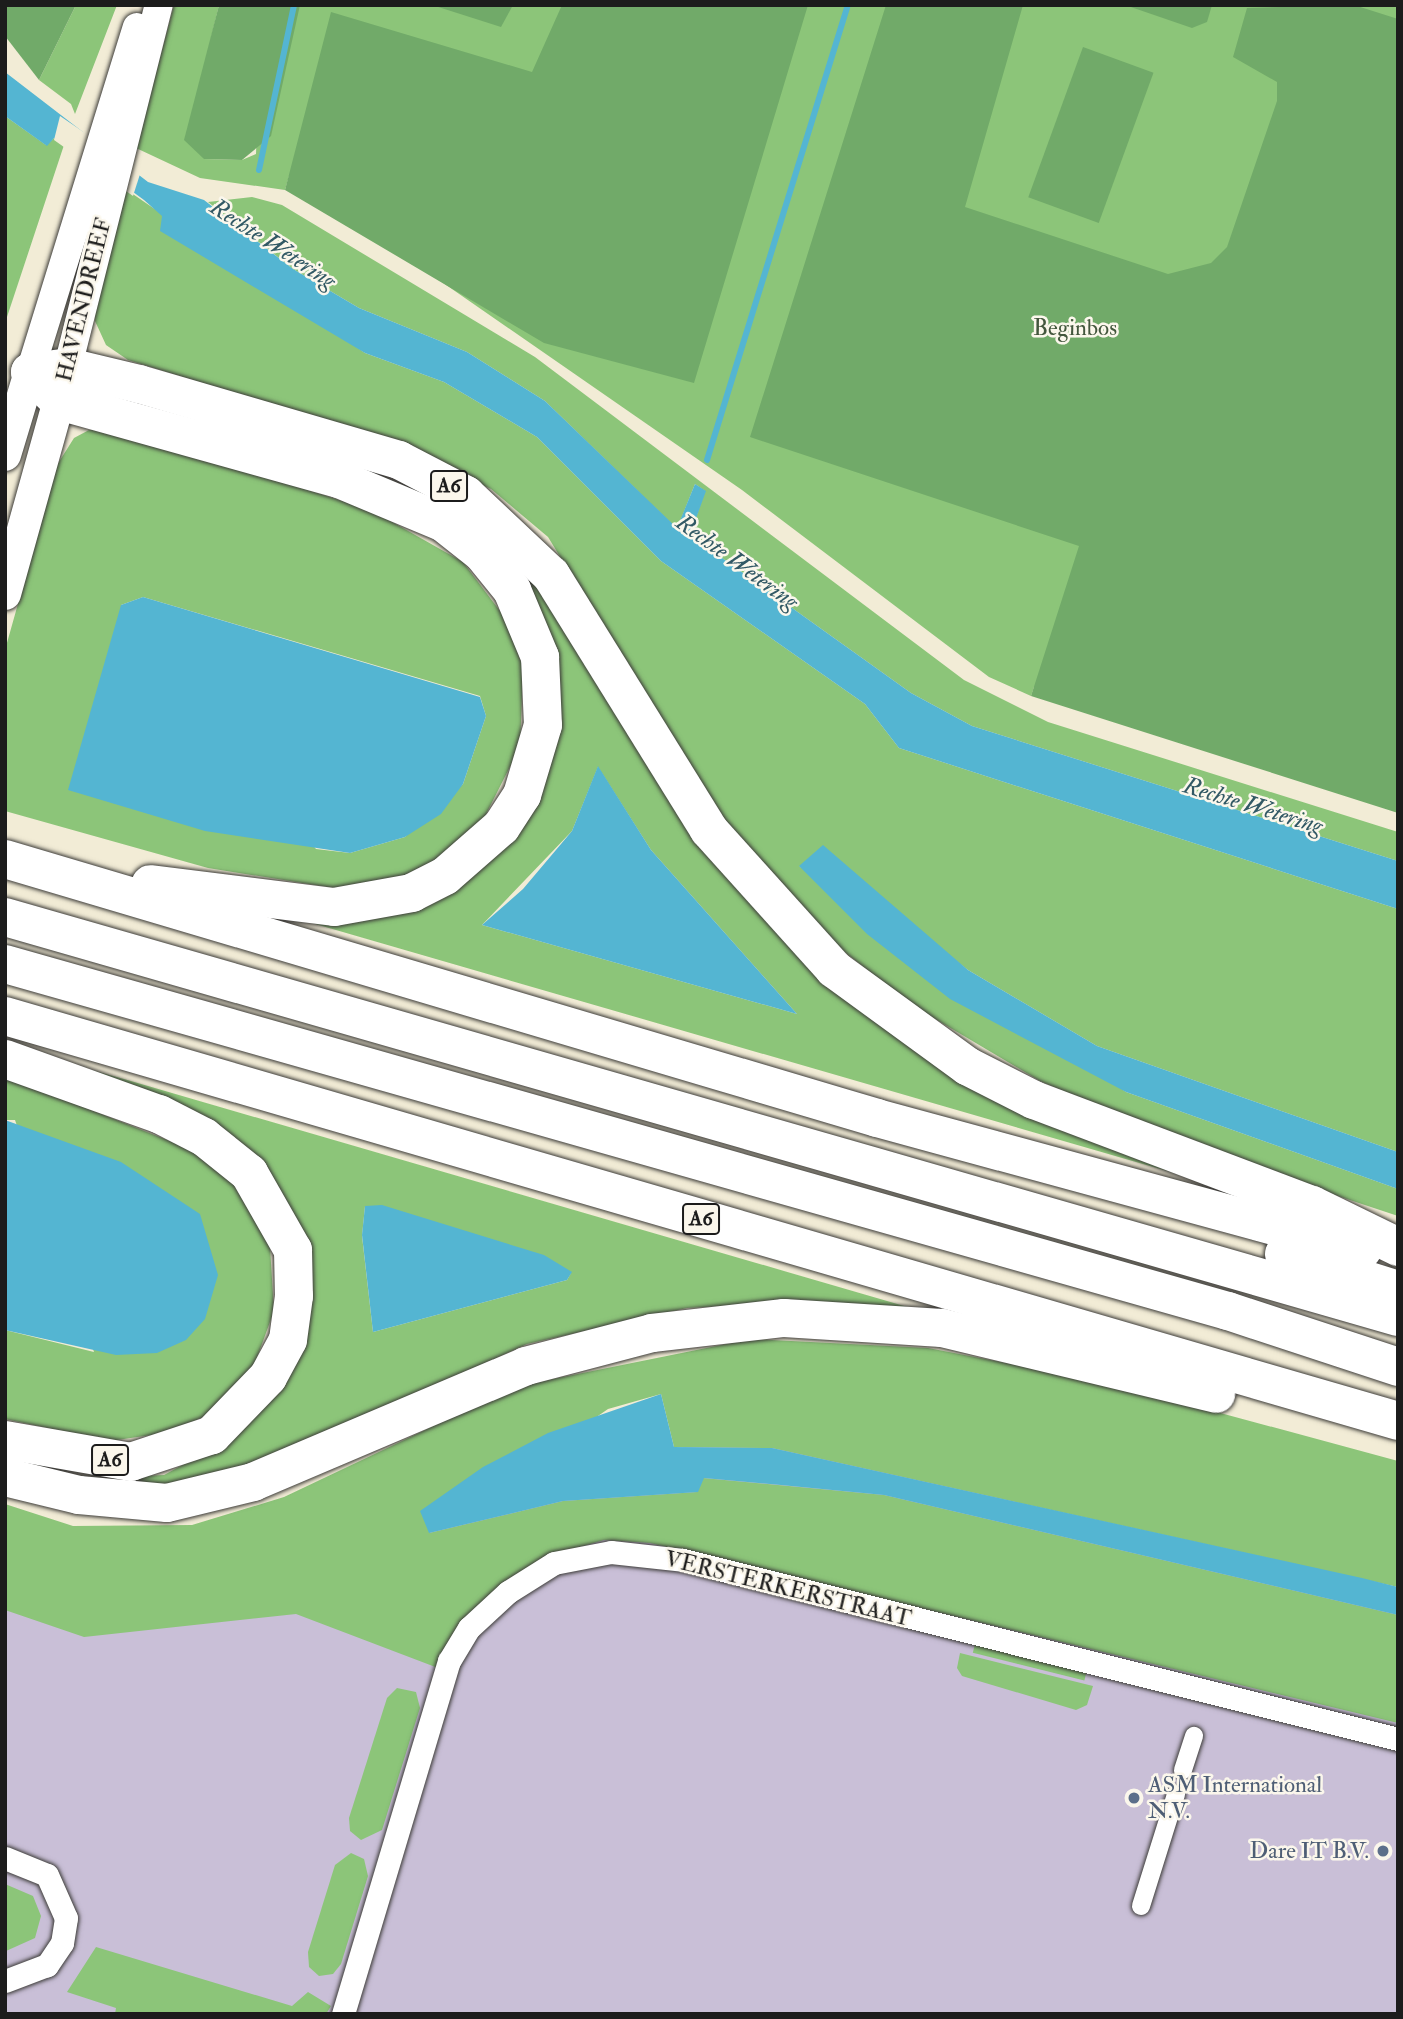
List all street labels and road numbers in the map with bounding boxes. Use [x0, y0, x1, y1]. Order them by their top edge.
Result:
street label: HAVENDREEF [50, 215, 118, 385]
road number: A6 [430, 468, 468, 504]
road number: A6 [682, 1202, 720, 1236]
road number: A6 [91, 1442, 129, 1478]
street label: VERSTERKERSTRAAT [662, 1545, 914, 1633]

